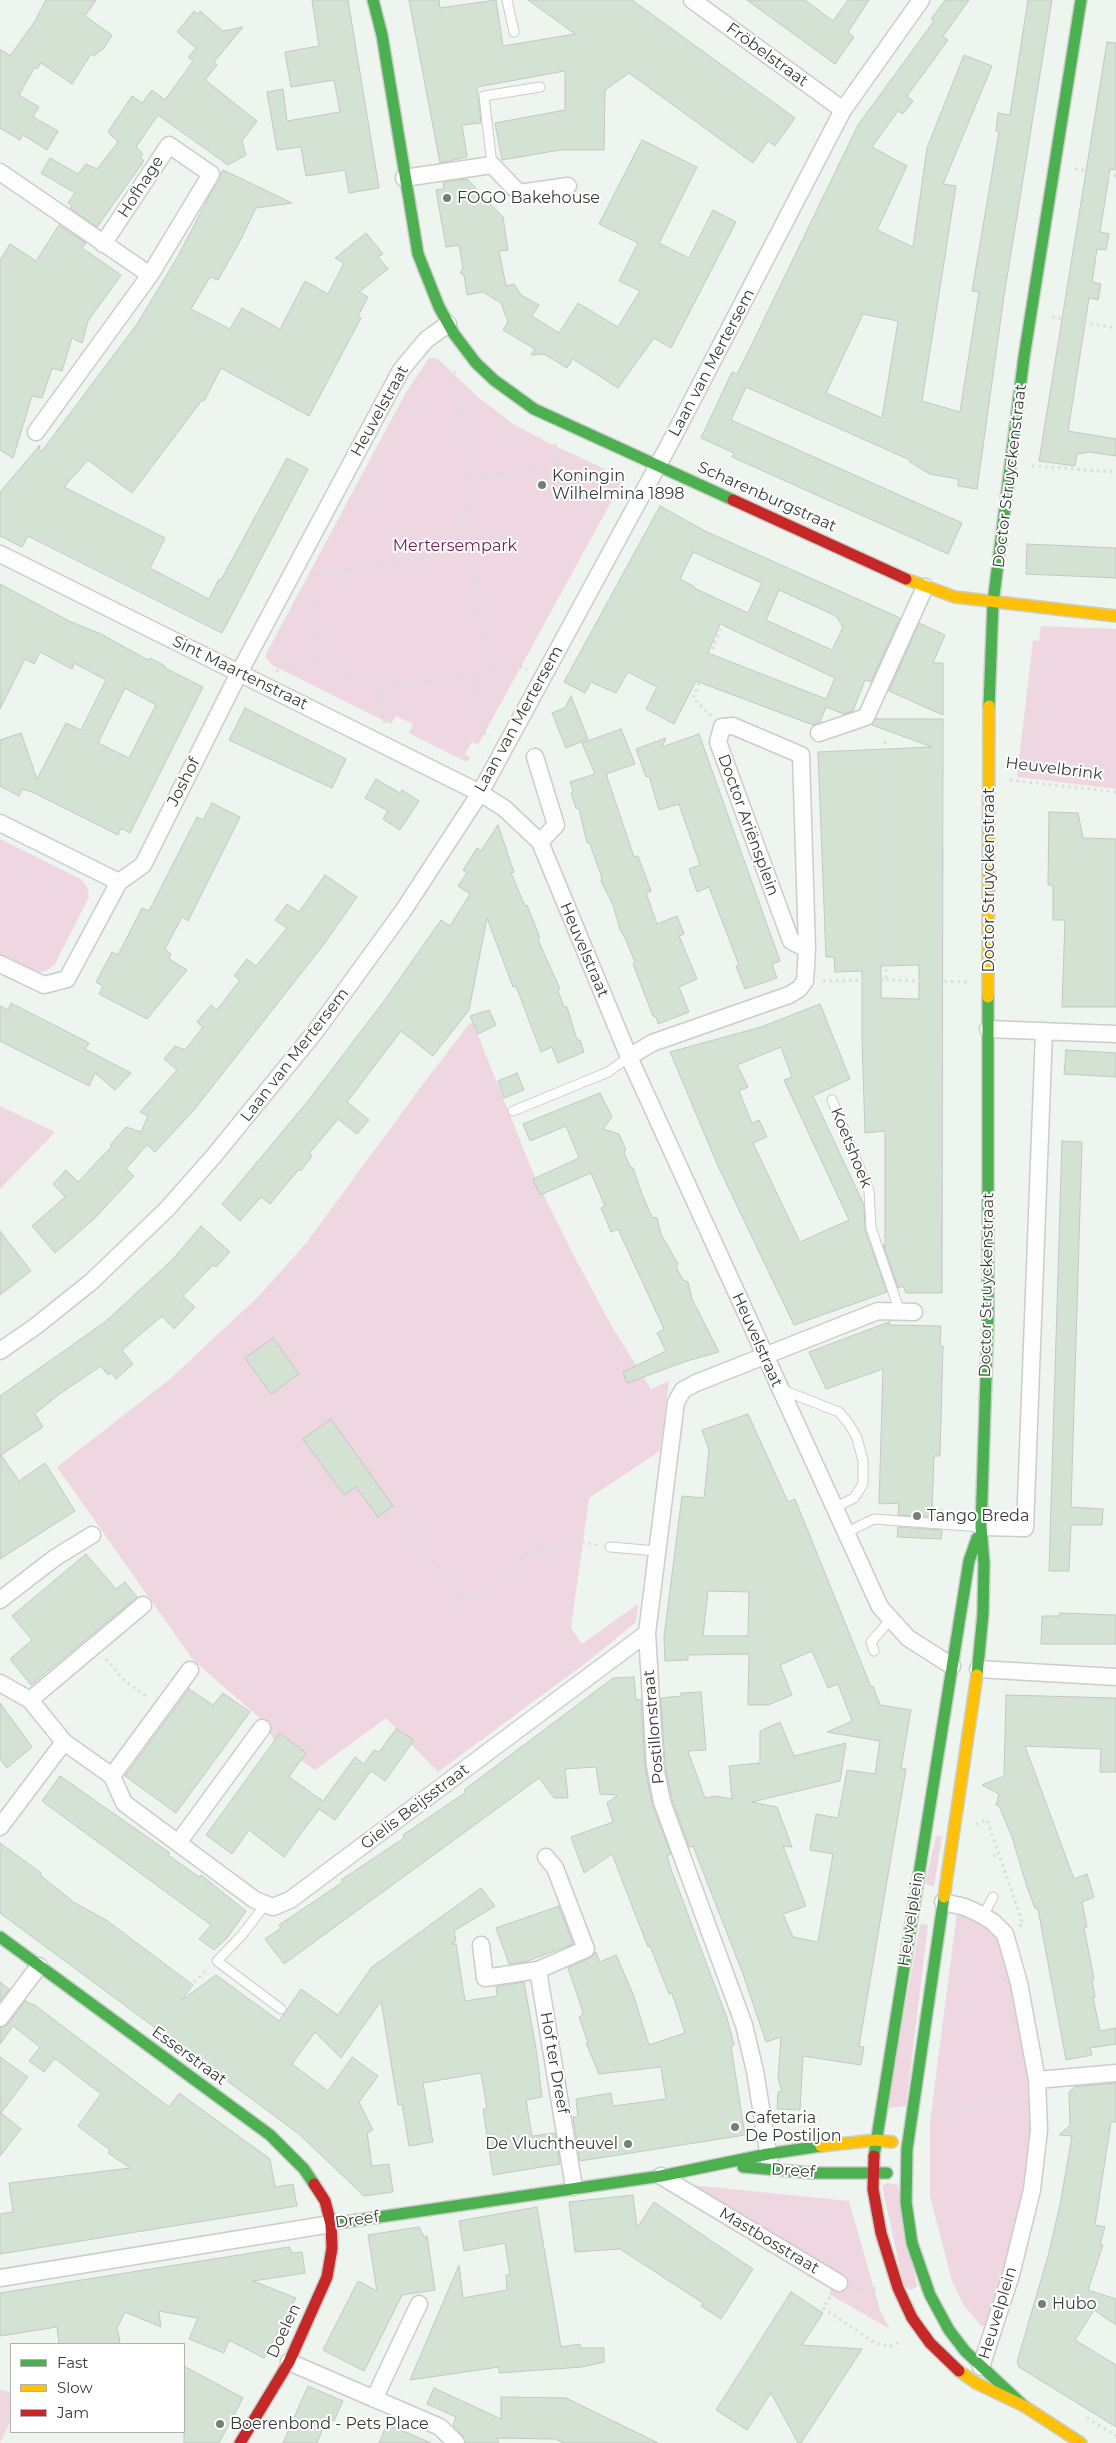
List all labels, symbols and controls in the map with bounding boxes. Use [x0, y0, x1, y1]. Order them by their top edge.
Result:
street label: Fröbelstraat [722, 19, 812, 91]
street label: Hofhage [114, 153, 168, 221]
place label: FOGO Bakehouse [457, 188, 600, 208]
marker: FOGO Bakehouse [441, 192, 453, 204]
street label: Laan van Mertersem [665, 286, 759, 440]
street label: Heuvelstraat [347, 362, 413, 460]
street label: Doctor Struyckenstraat [989, 383, 1031, 569]
street label: Scharenburgstraat [695, 458, 839, 536]
place label: Koningin Wilhelmina 1898 [552, 466, 685, 504]
marker: Koningin Wilhelmina 1898 [536, 479, 548, 491]
park label: Mertersempark [393, 536, 517, 556]
street label: Sint Maartenstraat [169, 632, 311, 714]
street label: Laan van Mertersem [471, 642, 567, 796]
street label: Doctor Ariënsplein [713, 751, 783, 899]
street label: Joshof [164, 754, 204, 810]
street label: Heuvelbrink [1004, 754, 1104, 784]
street label: Doctor Struyckenstraat [979, 787, 999, 973]
street label: Heuvelstraat [555, 900, 613, 1000]
street label: Laan van Mertersem [237, 984, 353, 1126]
street label: Koetshoek [826, 1105, 876, 1191]
street label: Doctor Struyckenstraat [976, 1192, 998, 1378]
street label: Heuvelstraat [728, 1290, 786, 1390]
place label: Tango Breda [927, 1506, 1029, 1526]
marker: Tango Breda [911, 1510, 923, 1522]
street label: Postillonstraat [639, 1669, 669, 1785]
street label: Gielis Beijsstraat [357, 1760, 473, 1854]
street label: Heuvelplein [894, 1870, 928, 1968]
street label: Hof ter Dreef [536, 2010, 572, 2116]
street label: Esserstraat [148, 2022, 230, 2090]
place label: Cafetaria De Postiljon [745, 2108, 842, 2146]
marker: Cafetaria De Postiljon [729, 2121, 741, 2133]
place label: De Vluchtheuvel [485, 2134, 618, 2154]
marker: De Vluchtheuvel [622, 2138, 634, 2150]
street label: Dreef [770, 2160, 816, 2182]
street label: Mastbosstraat [716, 2204, 822, 2278]
street label: Dreef [334, 2207, 380, 2233]
street label: Heuvelplein [975, 2264, 1021, 2362]
place label: Hubo [1052, 2294, 1097, 2314]
marker: Hubo [1036, 2298, 1048, 2310]
street label: Doelen [263, 2301, 305, 2361]
legend [10, 2343, 185, 2433]
text: Fast [57, 2353, 88, 2372]
text: Slow [57, 2378, 93, 2397]
text: Jam [57, 2403, 89, 2422]
place label: Boerenbond - Pets Place [230, 2414, 429, 2434]
marker: Boerenbond - Pets Place [214, 2418, 226, 2430]

